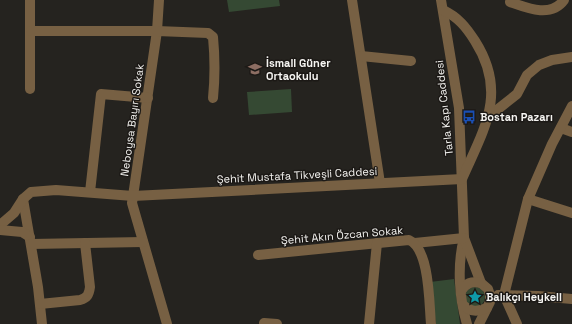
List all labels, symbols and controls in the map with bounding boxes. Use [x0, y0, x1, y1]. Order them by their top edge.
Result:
place label: İsmail Güner Ortaokulu [266, 56, 331, 83]
street label: Tarla Kapı Caddesi [432, 59, 456, 156]
school or university icon: İsmail Güner Ortaokulu [247, 61, 263, 77]
street label: Neboysa Bayırı Sokak [117, 63, 147, 177]
bus stop icon: Bostan Pazarı [461, 109, 477, 125]
place label: Bostan Pazarı [480, 110, 553, 124]
street label: Şehit Mustafa Tikveşli Caddesi [216, 164, 378, 186]
street label: Şehit Akın Özcan Sokak [280, 222, 404, 247]
place icon: Balıkçı Heykeli [467, 289, 483, 305]
place label: Balıkçı Heykeli [486, 290, 562, 304]

